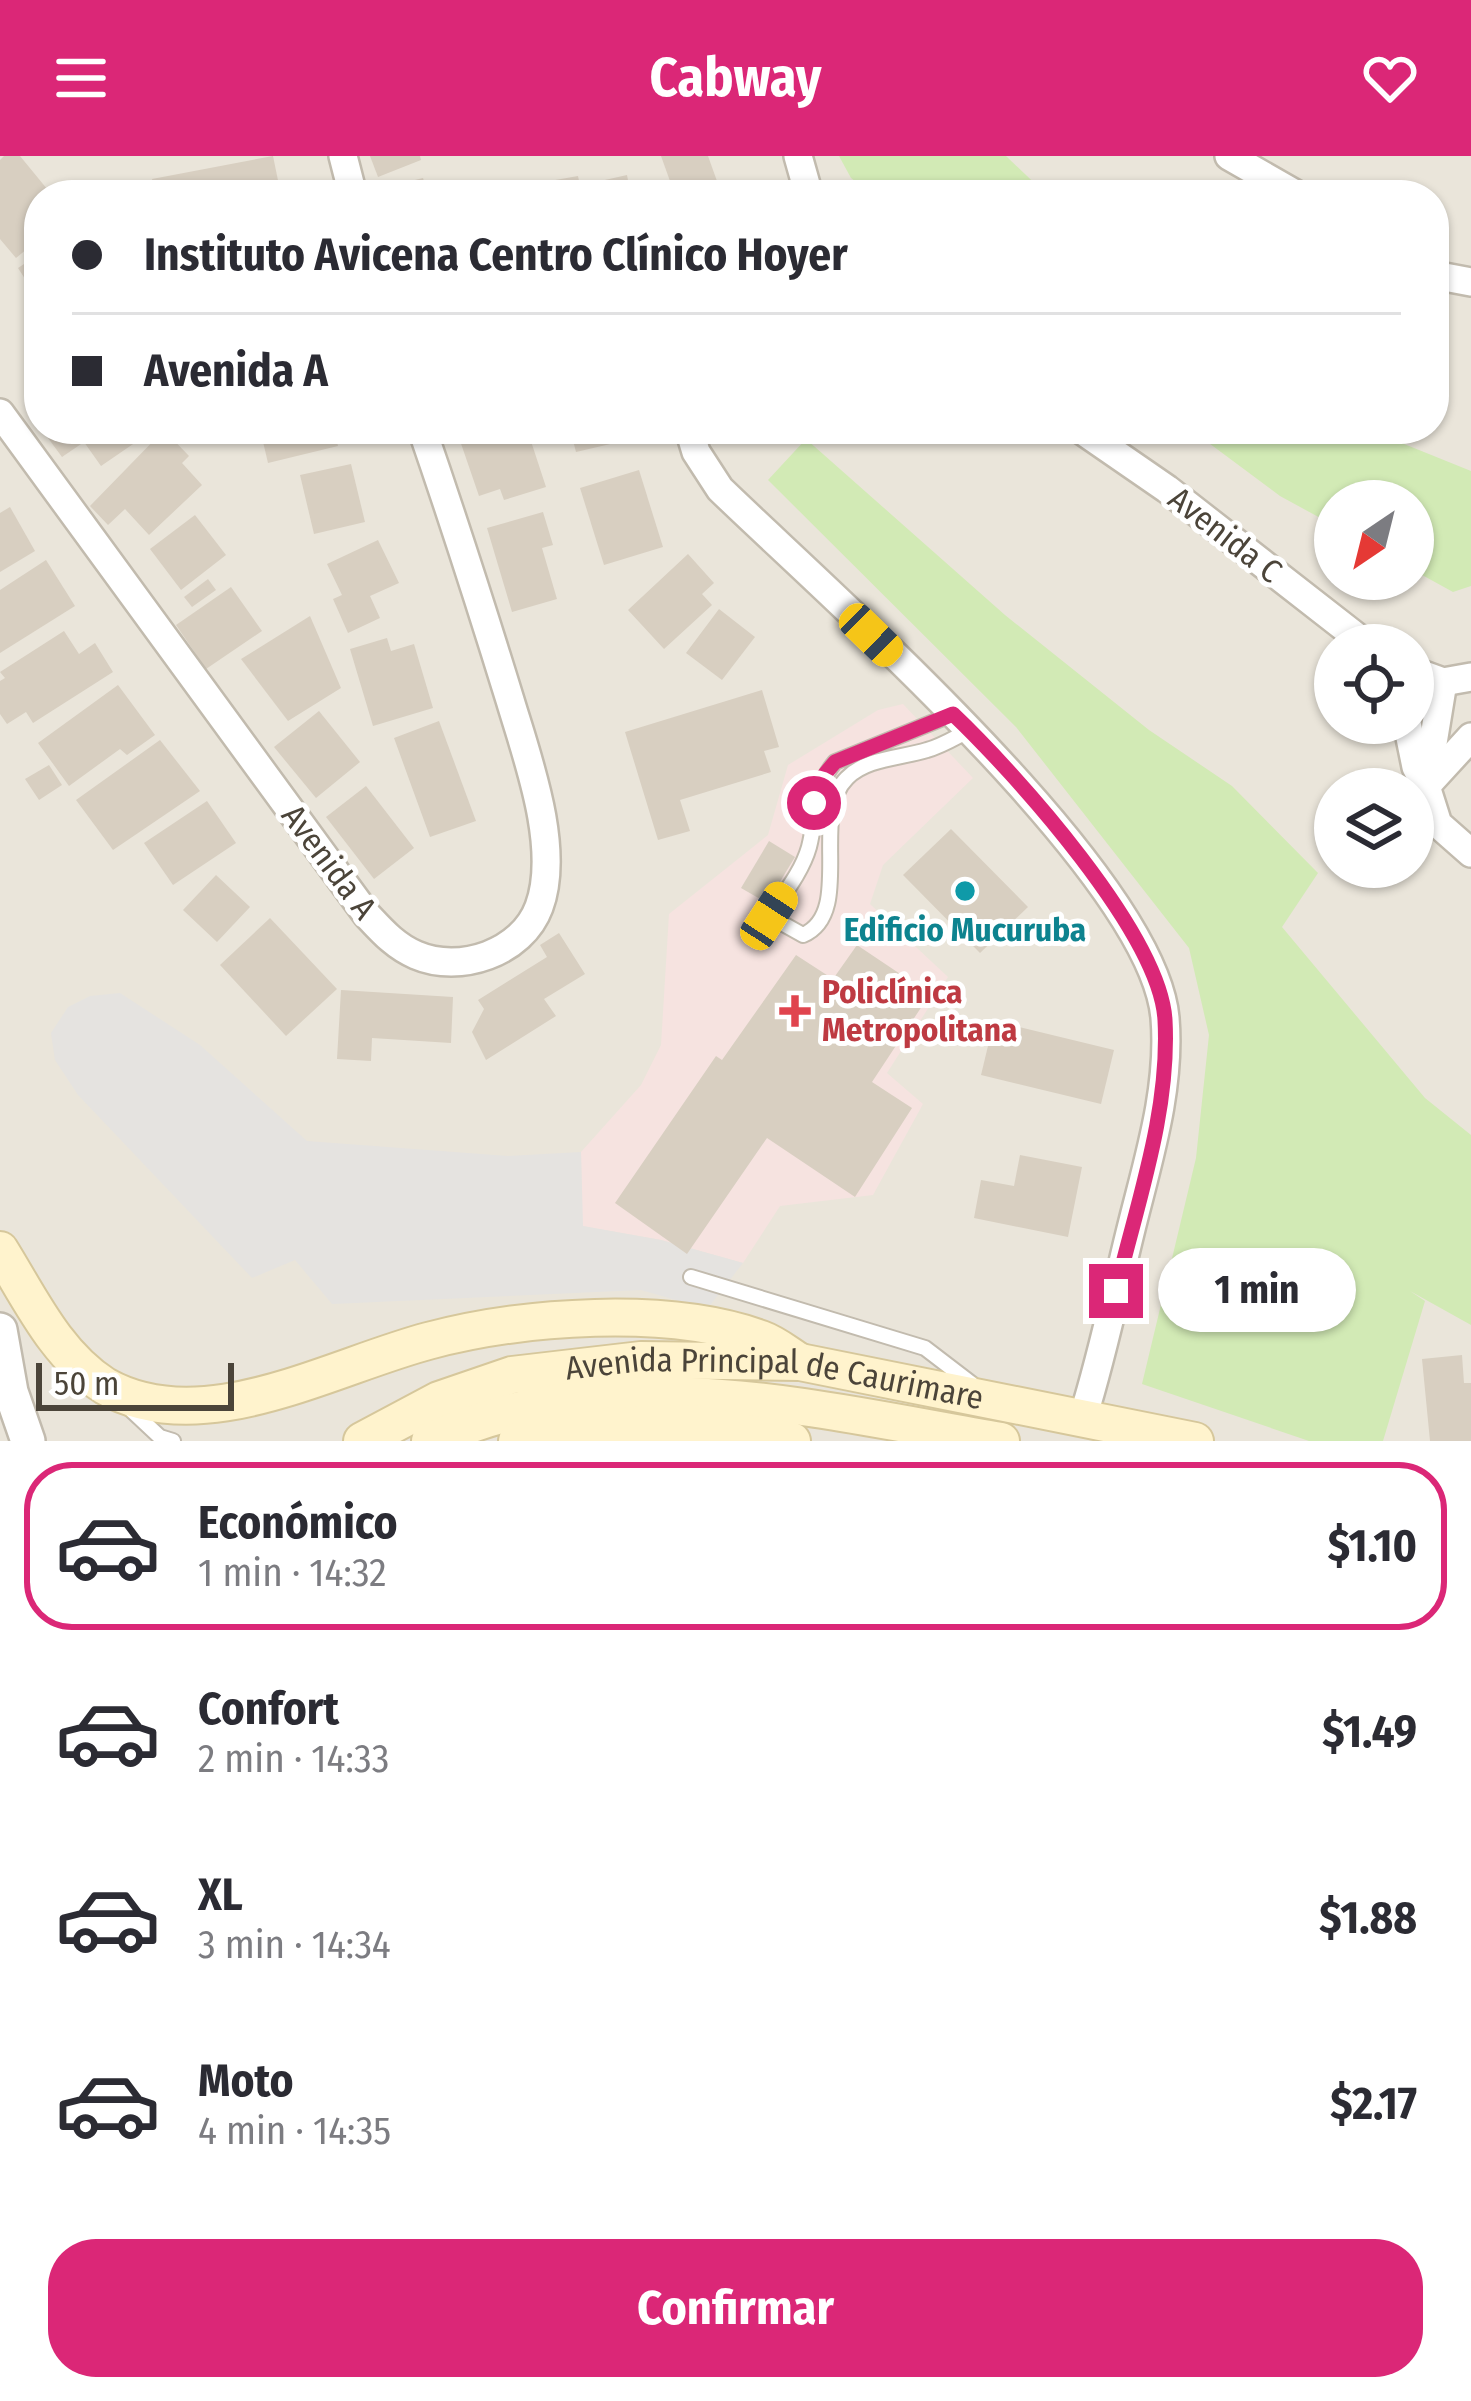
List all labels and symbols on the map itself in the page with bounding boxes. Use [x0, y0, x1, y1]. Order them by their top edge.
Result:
street label: Avenida C [1161, 479, 1290, 592]
north arrow [1314, 480, 1434, 600]
car [833, 597, 909, 673]
route start [787, 776, 841, 830]
street label: Avenida A [273, 797, 385, 928]
car [734, 876, 804, 956]
marker: Edificio Mucuruba [952, 878, 978, 904]
place label: Edificio Mucuruba [844, 910, 1086, 950]
place label: Policlínica Metropolitana [822, 972, 1017, 1050]
marker: Policlínica Metropolitana [779, 995, 811, 1027]
callout: 1 min [1158, 1249, 1356, 1333]
route end [1089, 1264, 1143, 1318]
street label: Avenida Principal de Caurimare [563, 1340, 987, 1418]
scale bar [36, 1357, 234, 1410]

